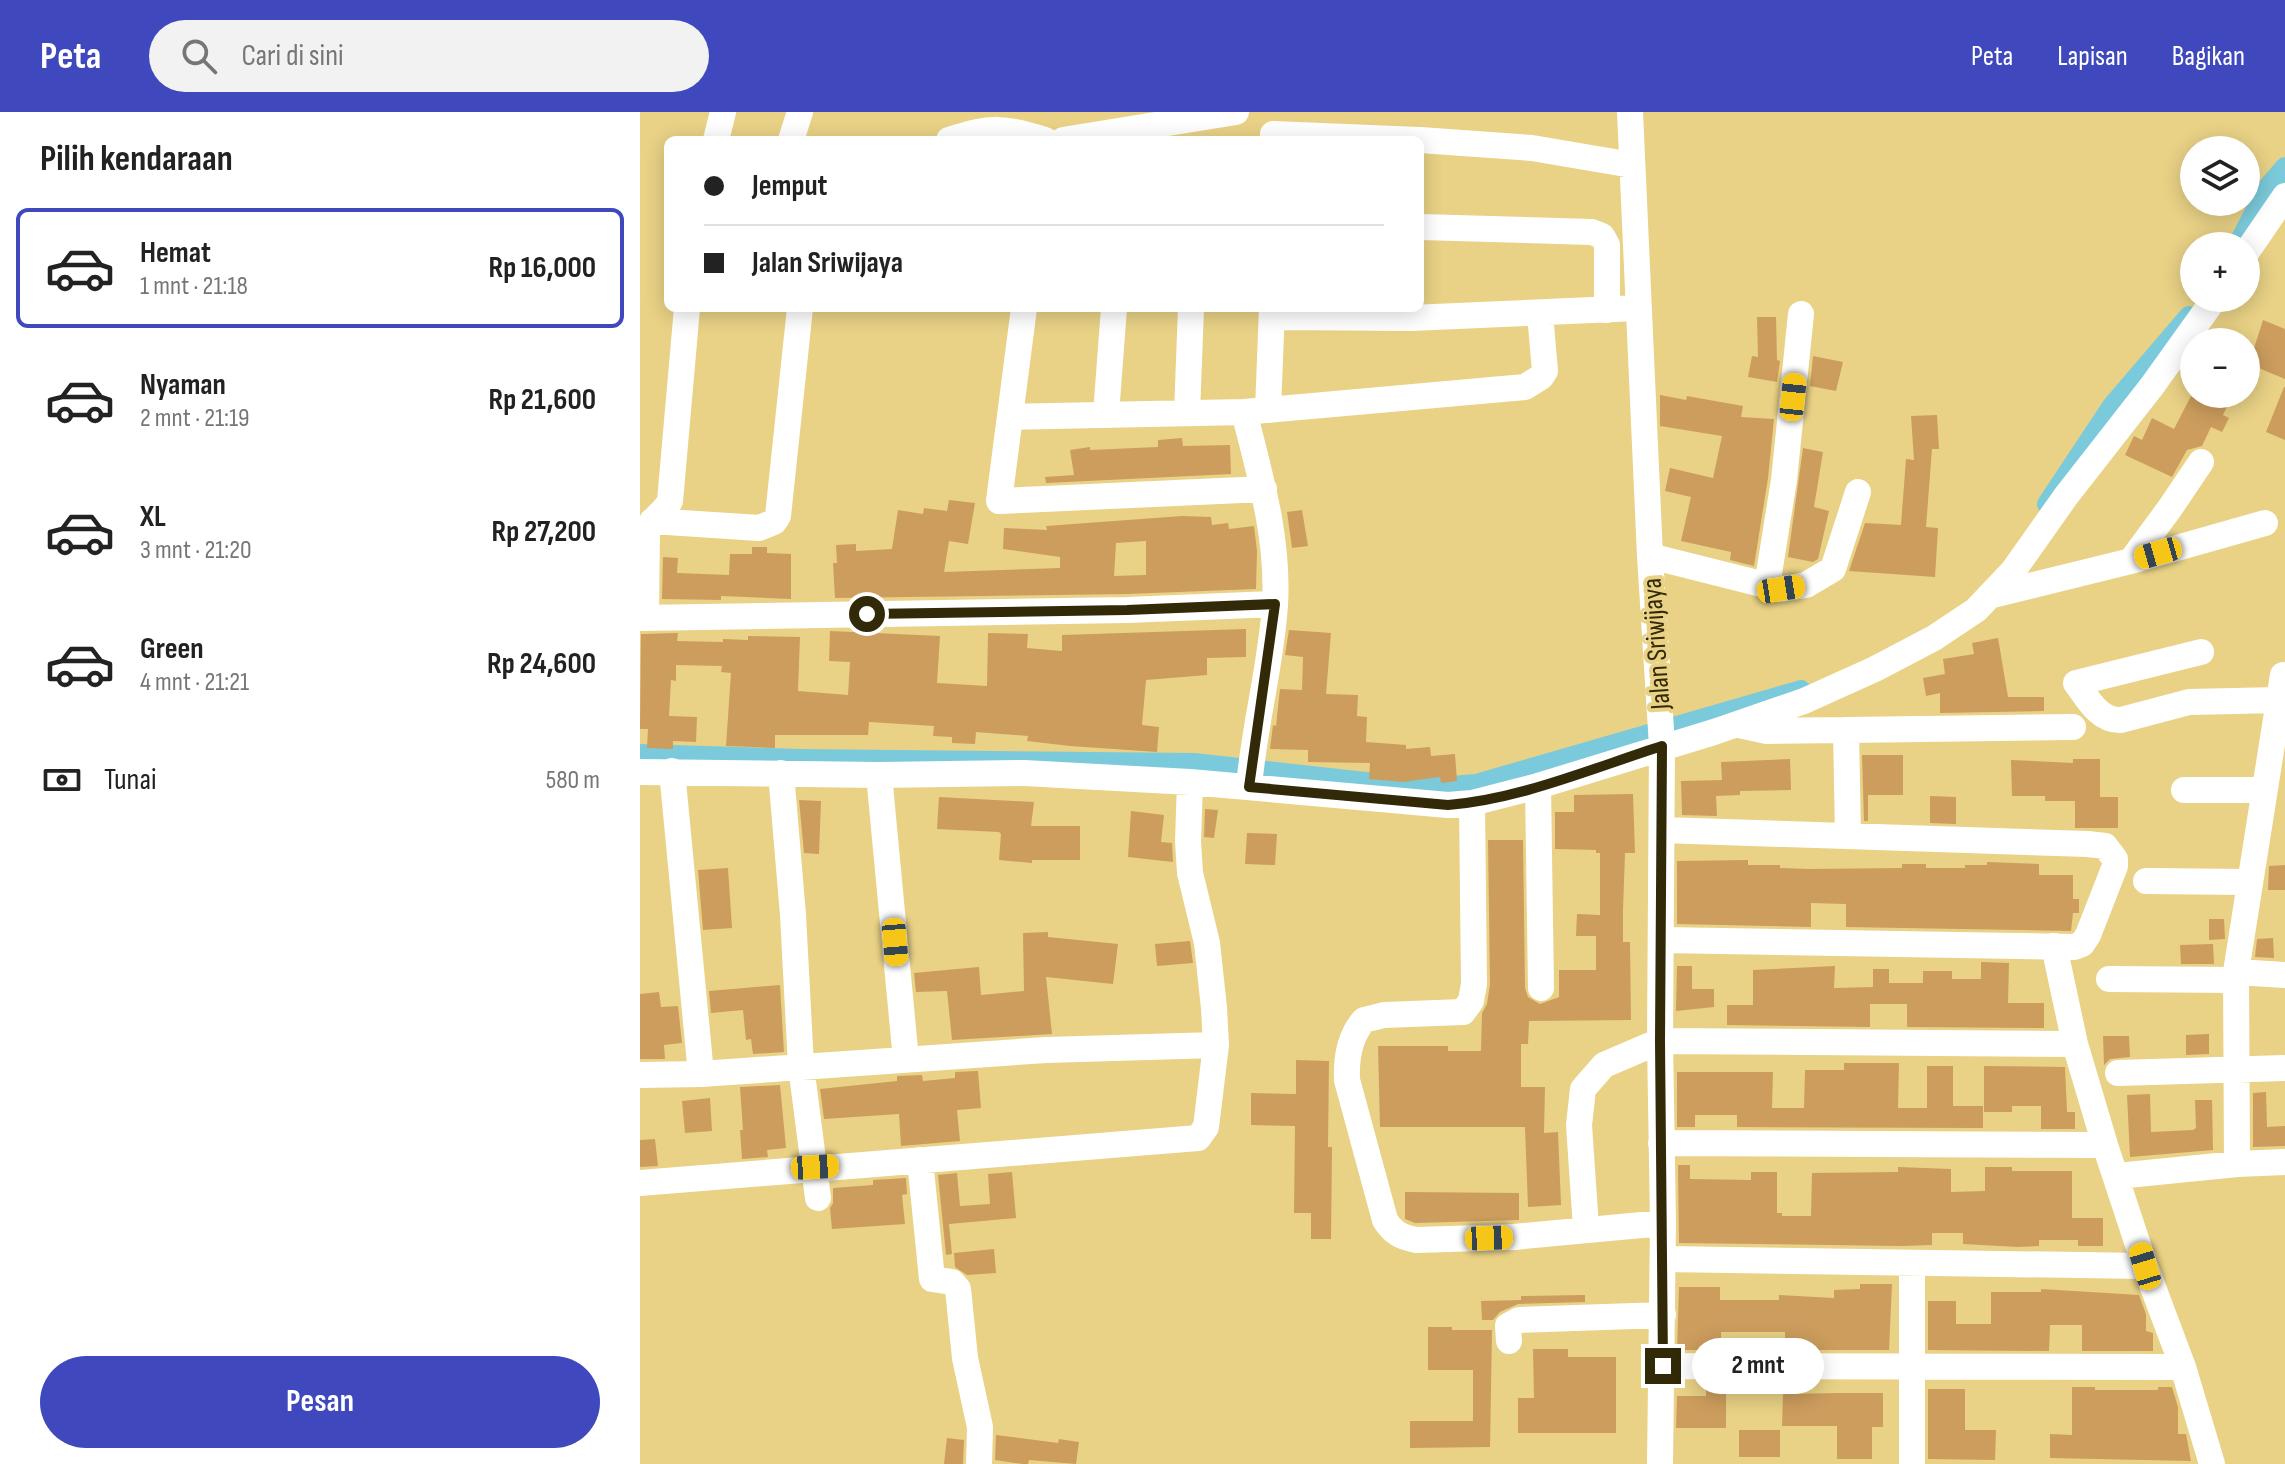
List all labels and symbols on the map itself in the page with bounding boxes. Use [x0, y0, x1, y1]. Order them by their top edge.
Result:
car [1779, 372, 1807, 422]
car [2132, 535, 2184, 571]
car [1755, 573, 1807, 605]
street label: Jalan Sriwijaya [1635, 577, 1678, 712]
route start [849, 596, 885, 632]
car [881, 917, 909, 967]
car [790, 1154, 840, 1180]
car [1465, 1225, 1513, 1251]
car [2127, 1240, 2163, 1292]
callout: 2 mnt [1691, 1338, 1823, 1394]
route end [1645, 1348, 1681, 1384]

